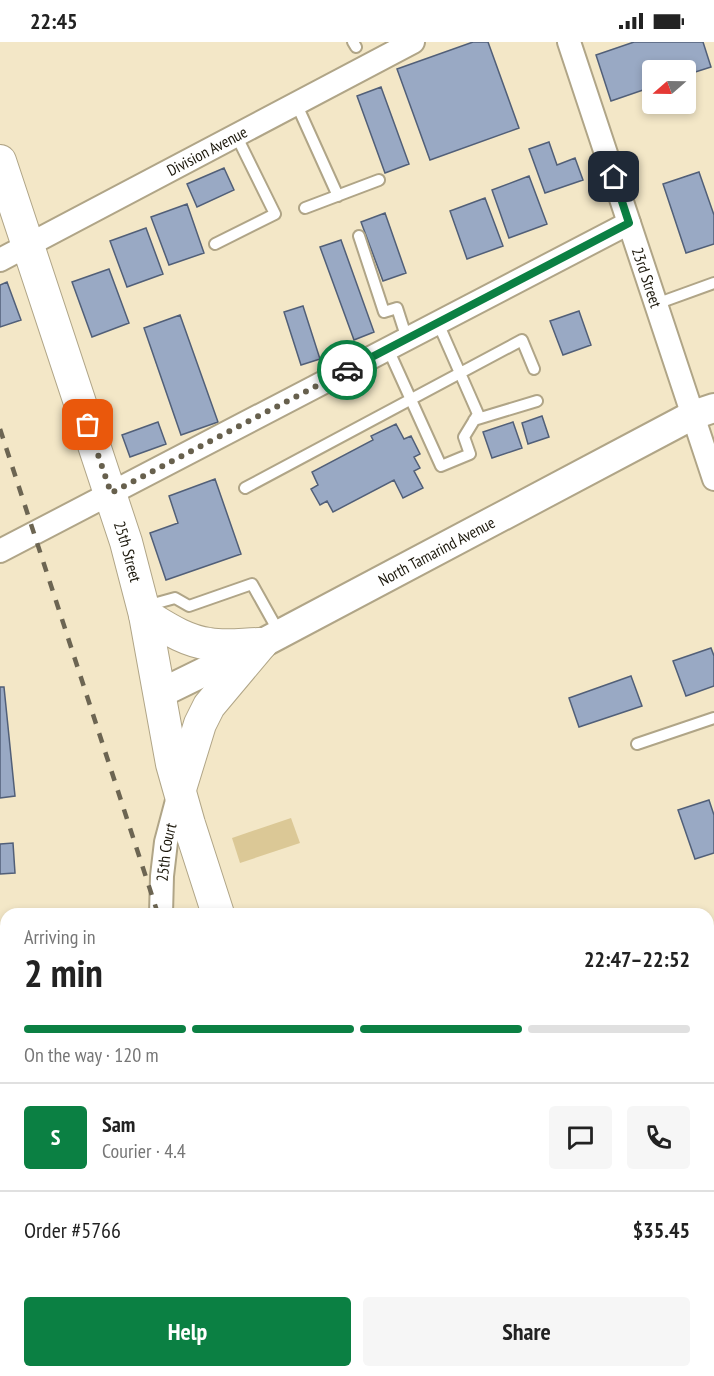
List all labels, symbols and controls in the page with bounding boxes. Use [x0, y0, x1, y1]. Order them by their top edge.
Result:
text: 22:45 [30, 7, 78, 35]
north arrow [642, 60, 696, 114]
map controls [642, 60, 696, 114]
street label: Division Avenue [163, 121, 250, 180]
pin [588, 151, 639, 202]
icon: home [597, 160, 630, 193]
street label: 23rd Street [628, 245, 667, 311]
courier [317, 340, 377, 400]
icon: car [331, 354, 364, 387]
pin [62, 399, 113, 450]
icon: bag [71, 408, 104, 441]
street label: North Tamarind Avenue [375, 512, 498, 590]
street label: 25th Street [110, 518, 146, 585]
street label: 25th Court [152, 820, 181, 882]
text: Arriving in [24, 924, 96, 950]
text: 22:47–22:52 [584, 945, 690, 973]
text: 2 min [24, 947, 103, 998]
text: On the way · 120 m [24, 1042, 159, 1068]
button: chat [549, 1106, 612, 1169]
button: phone [627, 1106, 690, 1169]
text: Sam [102, 1110, 135, 1138]
text: S [51, 1123, 60, 1151]
text: Courier · 4.4 [102, 1138, 186, 1164]
text: Order #5766 [24, 1216, 121, 1244]
text: $35.45 [633, 1216, 690, 1244]
button: Help [24, 1297, 351, 1366]
button: Share [363, 1297, 690, 1366]

